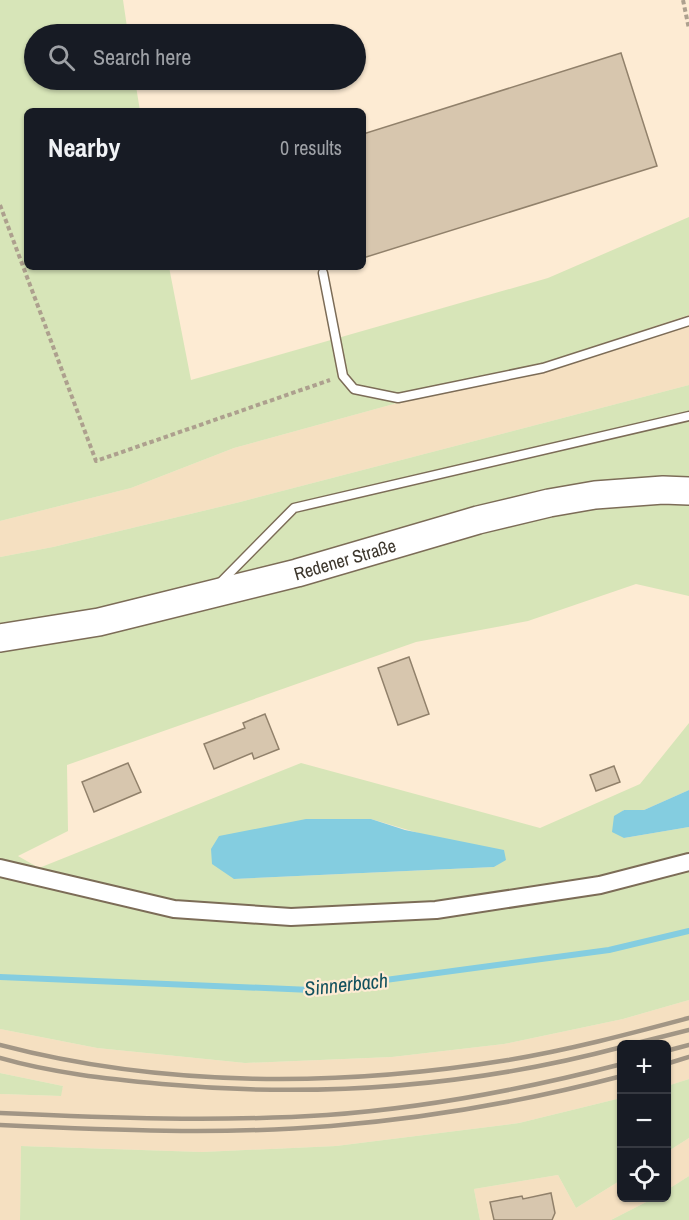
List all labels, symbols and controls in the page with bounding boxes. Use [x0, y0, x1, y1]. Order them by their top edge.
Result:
search box [24, 24, 366, 90]
icon: search [45, 41, 78, 74]
text: Search here [93, 42, 191, 72]
text: Nearby [48, 130, 120, 165]
text: 0 results [280, 134, 342, 161]
street label: Redener Straße [291, 532, 399, 586]
water label: Sinnerbach [303, 966, 389, 1002]
map controls [617, 1040, 671, 1202]
button: + [617, 1040, 671, 1094]
button: − [617, 1094, 671, 1148]
button: locate [617, 1148, 671, 1202]

